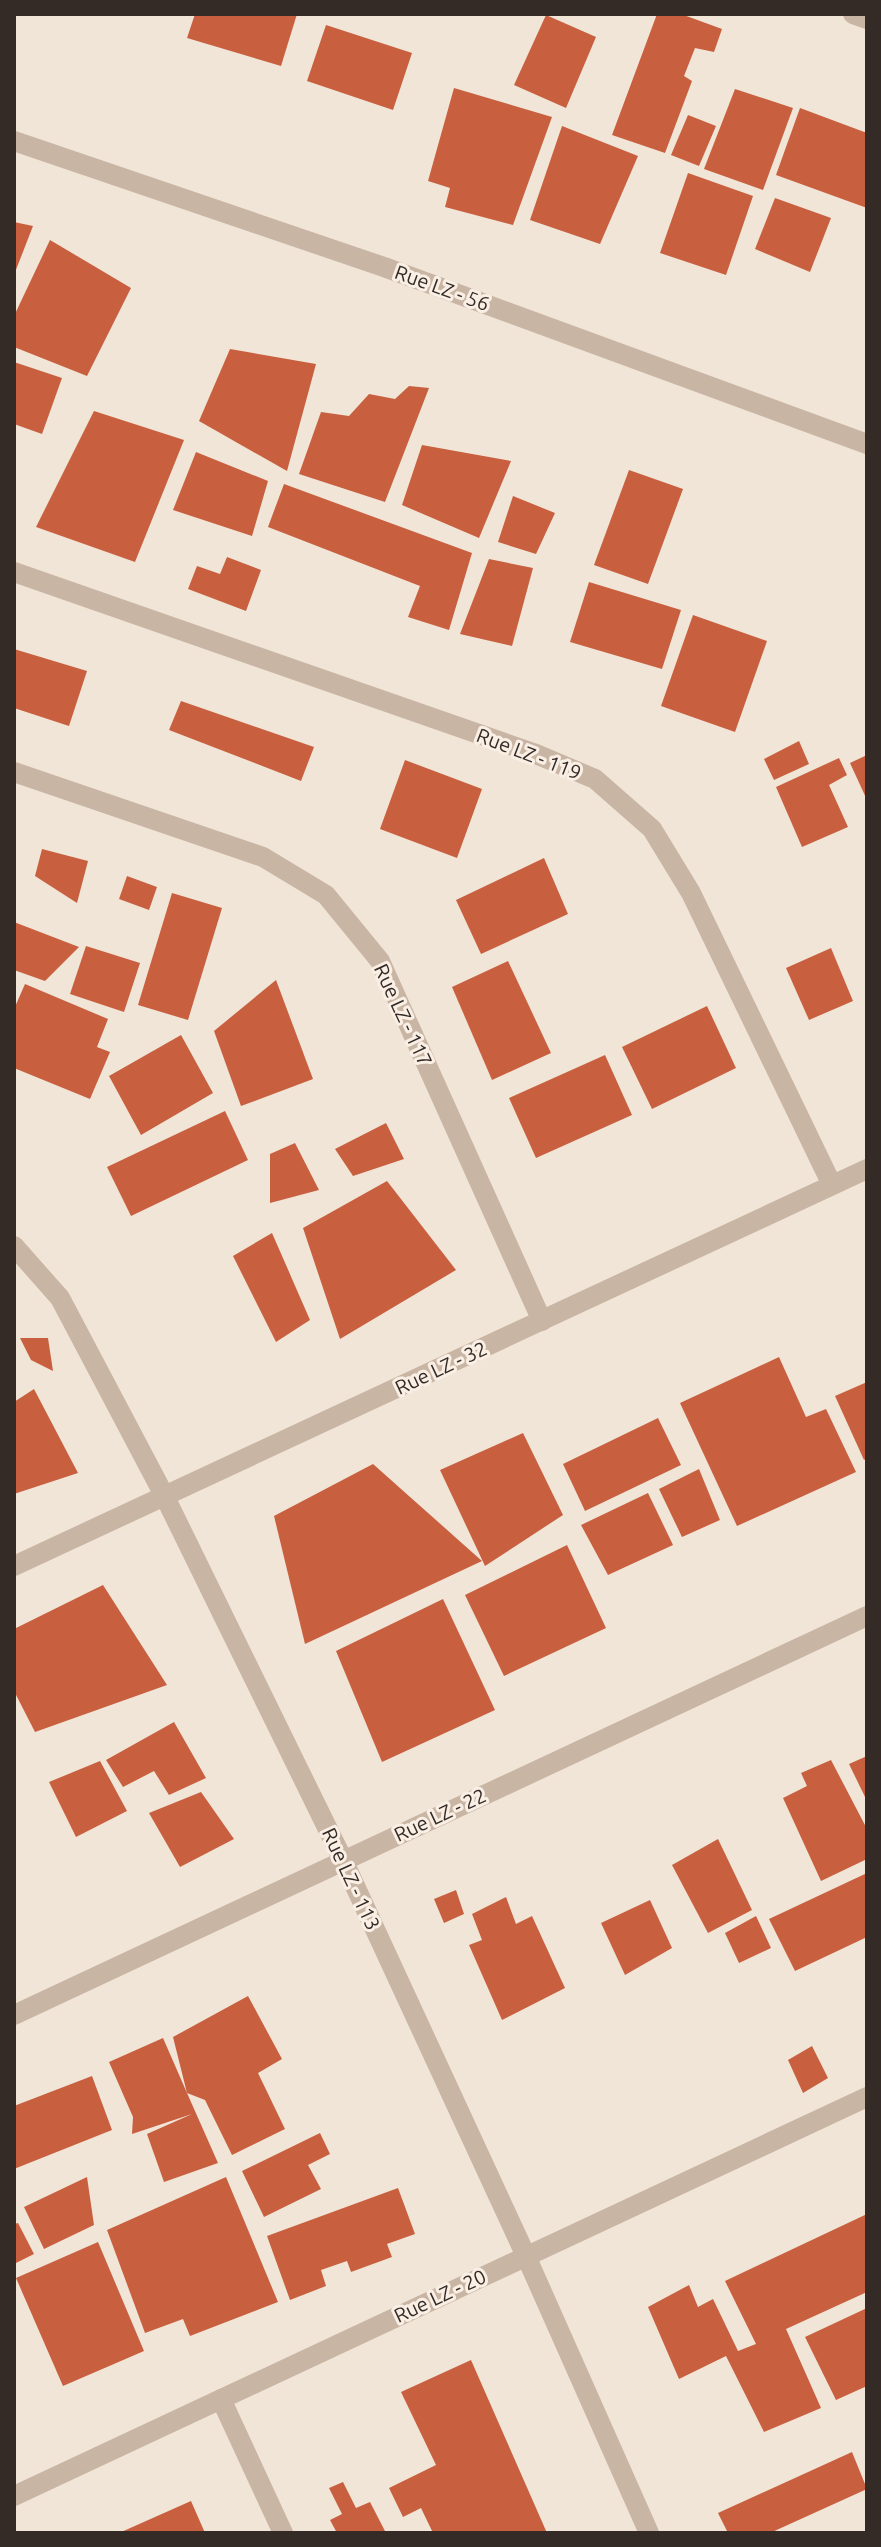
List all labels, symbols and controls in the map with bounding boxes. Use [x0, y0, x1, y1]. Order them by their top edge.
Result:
street label: Rue LZ - 56 [392, 260, 493, 315]
street label: Rue LZ - 119 [474, 723, 585, 784]
street label: Rue LZ - 117 [370, 960, 437, 1070]
street label: Rue LZ - 32 [391, 1336, 490, 1399]
street label: Rue LZ - 22 [390, 1783, 489, 1846]
street label: Rue LZ - 113 [318, 1824, 385, 1934]
street label: Rue LZ - 20 [390, 2264, 489, 2327]

